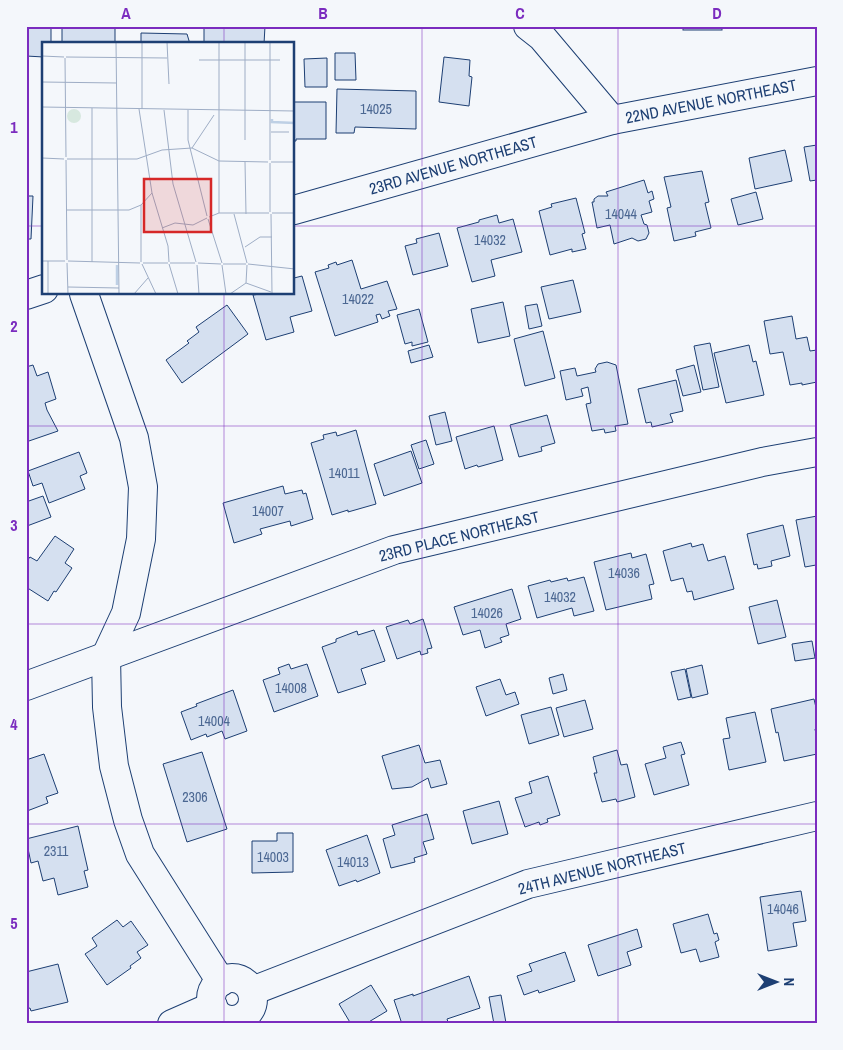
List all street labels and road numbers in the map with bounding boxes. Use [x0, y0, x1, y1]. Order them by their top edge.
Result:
street label: 22ND AVENUE NORTHEAST [624, 74, 798, 128]
street label: 23RD AVENUE NORTHEAST [366, 130, 540, 200]
street label: 23RD PLACE NORTHEAST [377, 505, 541, 567]
street label: 24TH AVENUE NORTHEAST [516, 836, 688, 900]

